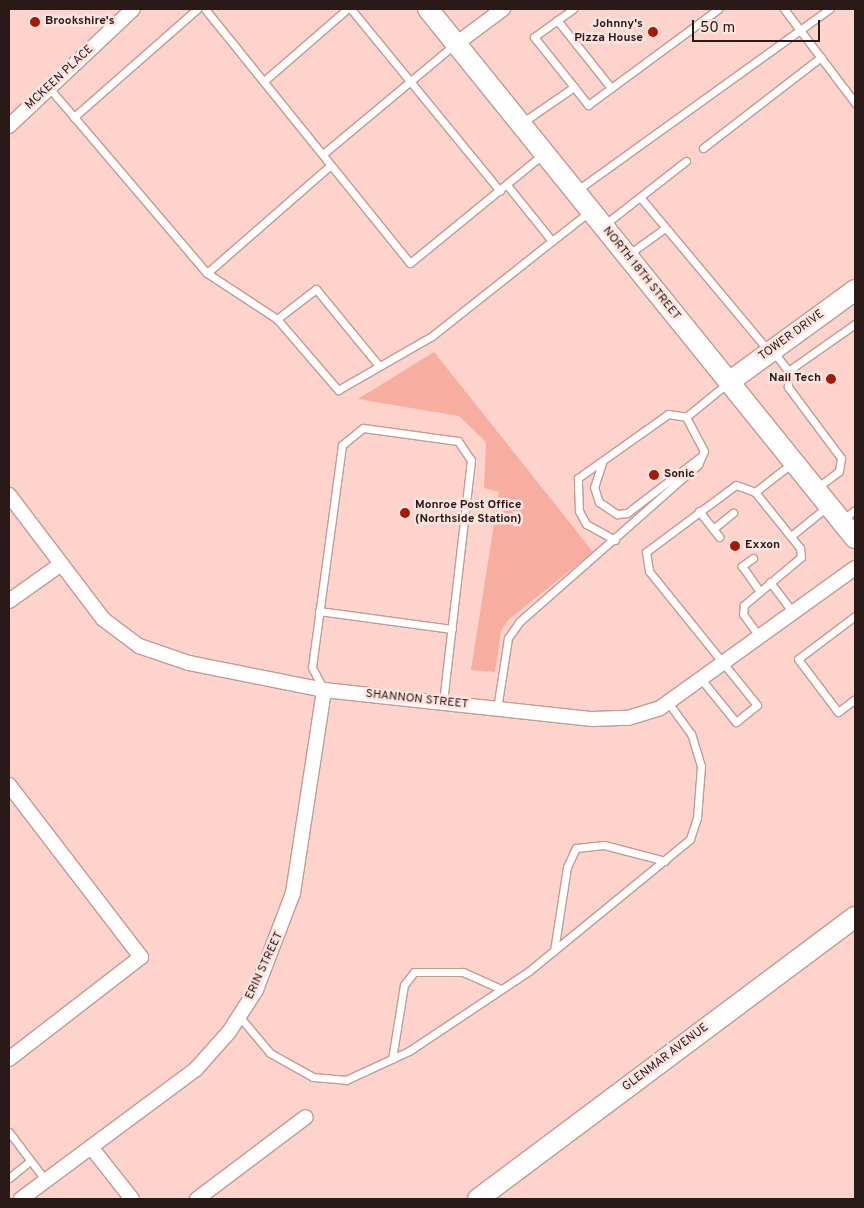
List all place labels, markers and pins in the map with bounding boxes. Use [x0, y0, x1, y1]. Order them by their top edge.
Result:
place label: Brookshire's [45, 15, 115, 29]
marker: Brookshire's [29, 16, 41, 28]
place label: Johnny's Pizza House [574, 18, 643, 46]
marker: Johnny's Pizza House [647, 26, 659, 38]
place label: Nail Tech [769, 372, 821, 386]
marker: Nail Tech [825, 373, 837, 385]
place label: Sonic [664, 468, 695, 482]
marker: Sonic [648, 469, 660, 481]
place label: Monroe Post Office (Northside Station) [415, 499, 522, 527]
marker: Monroe Post Office (Northside Station) [399, 507, 411, 519]
place label: Exxon [745, 539, 780, 553]
marker: Exxon [729, 540, 741, 552]

